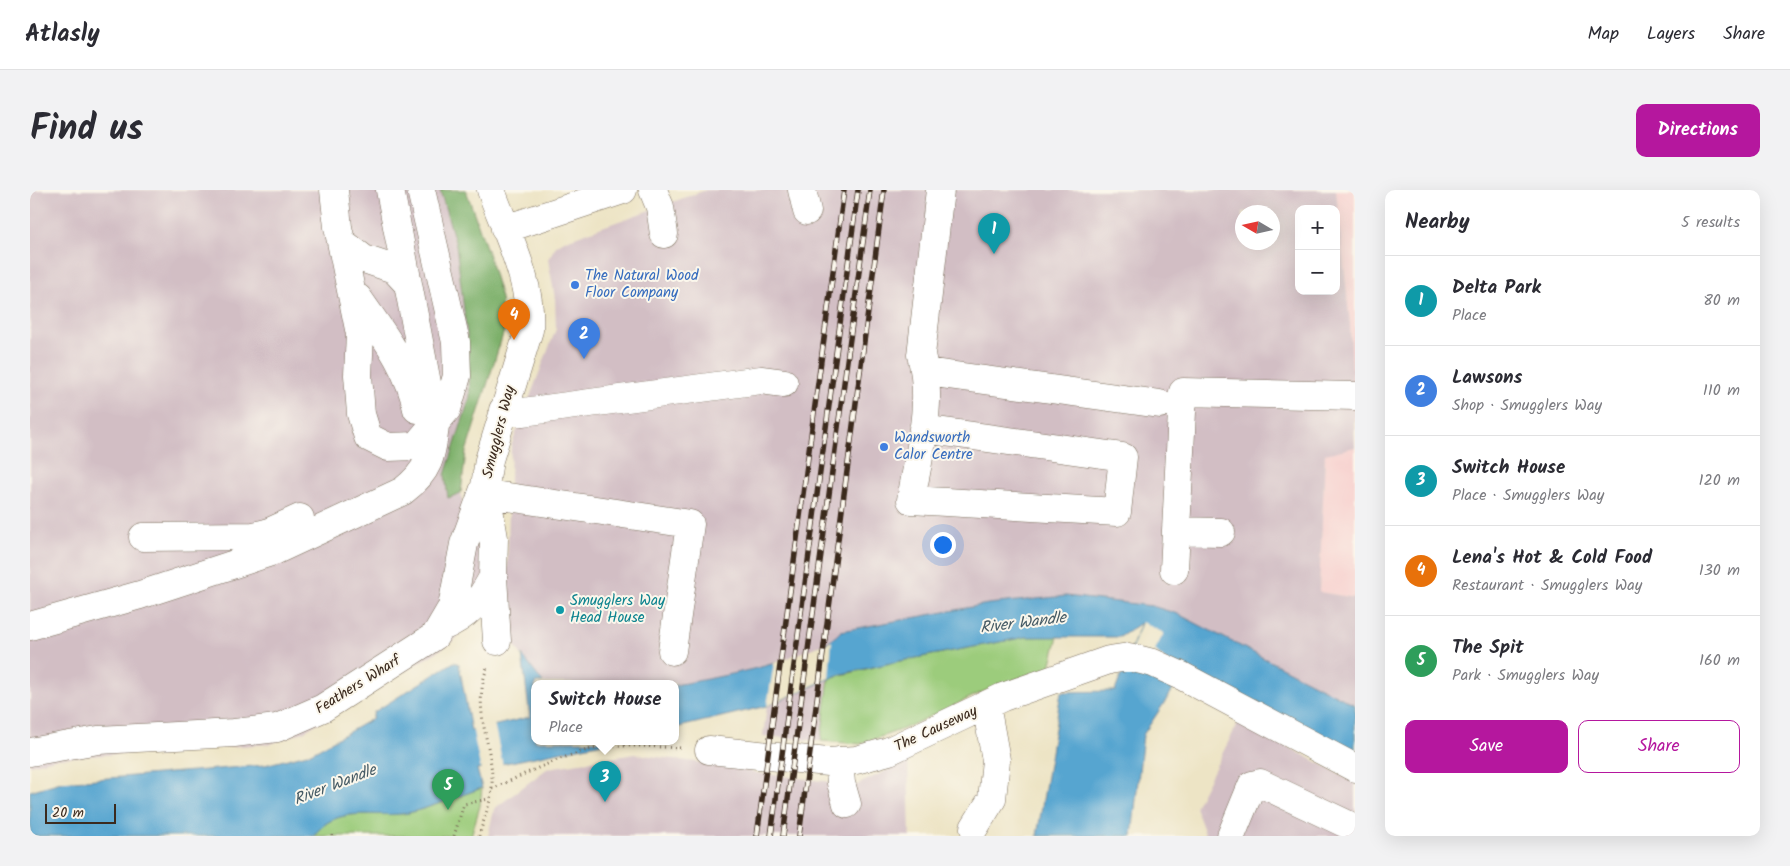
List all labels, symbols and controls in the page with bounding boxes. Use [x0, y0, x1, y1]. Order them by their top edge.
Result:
text: Atlasly [25, 15, 100, 54]
text: Map [1588, 20, 1619, 49]
text: Layers [1647, 20, 1695, 49]
text: Share [1723, 20, 1765, 49]
text: Find us [30, 102, 143, 158]
button: Directions [1636, 104, 1760, 157]
north arrow [1235, 205, 1280, 250]
map controls [1295, 205, 1340, 295]
button: + [1295, 205, 1340, 250]
text: Nearby [1405, 206, 1470, 239]
text: 5 results [1681, 210, 1740, 235]
pin: 1 [978, 213, 1010, 254]
button: − [1295, 250, 1340, 295]
place label: The Natural Wood Floor Company [585, 264, 699, 305]
text: Delta Park [1452, 273, 1541, 303]
marker: The Natural Wood Floor Company [569, 279, 581, 291]
text: 1 [1419, 288, 1423, 313]
text: 80 m [1703, 288, 1740, 313]
pin: 4 [498, 299, 530, 340]
text: Place [1452, 303, 1486, 328]
pin: 2 [568, 318, 600, 359]
text: Lawsons [1452, 363, 1523, 393]
text: 2 [1416, 378, 1426, 403]
text: 110 m [1703, 378, 1740, 403]
street label: Smugglers Way [476, 382, 522, 481]
text: Shop · Smugglers Way [1452, 393, 1602, 418]
place label: Wandsworth Calor Centre [894, 426, 973, 467]
marker: Wandsworth Calor Centre [878, 441, 890, 453]
text: Switch House [1452, 453, 1565, 483]
text: 3 [1417, 468, 1425, 493]
text: 120 m [1699, 468, 1740, 493]
text: Place · Smugglers Way [1452, 483, 1604, 508]
your location [930, 532, 956, 558]
text: Lena's Hot & Cold Food [1452, 543, 1652, 573]
text: 4 [1417, 558, 1425, 583]
text: 130 m [1699, 558, 1740, 583]
text: Restaurant · Smugglers Way [1452, 573, 1642, 598]
place label: Smugglers Way Head House [570, 589, 666, 630]
marker: Smugglers Way Head House [554, 604, 566, 616]
water label: River Wandle [979, 605, 1069, 641]
text: The Spit [1452, 633, 1524, 663]
street label: Feathers Wharf [311, 648, 407, 721]
text: 5 [1417, 648, 1425, 673]
text: 160 m [1699, 648, 1740, 673]
text: Park · Smugglers Way [1452, 663, 1599, 688]
popup [531, 680, 679, 745]
text: Switch House [548, 685, 662, 715]
street label: The Causeway [890, 699, 982, 759]
text: Place [548, 715, 583, 740]
button: Save [1405, 720, 1568, 773]
button: Share [1578, 720, 1740, 773]
water label: River Wandle [290, 757, 382, 812]
pin: 3 [589, 761, 621, 802]
pin: 5 [432, 769, 464, 810]
scale bar [45, 801, 116, 824]
text: 20 m [52, 802, 84, 824]

